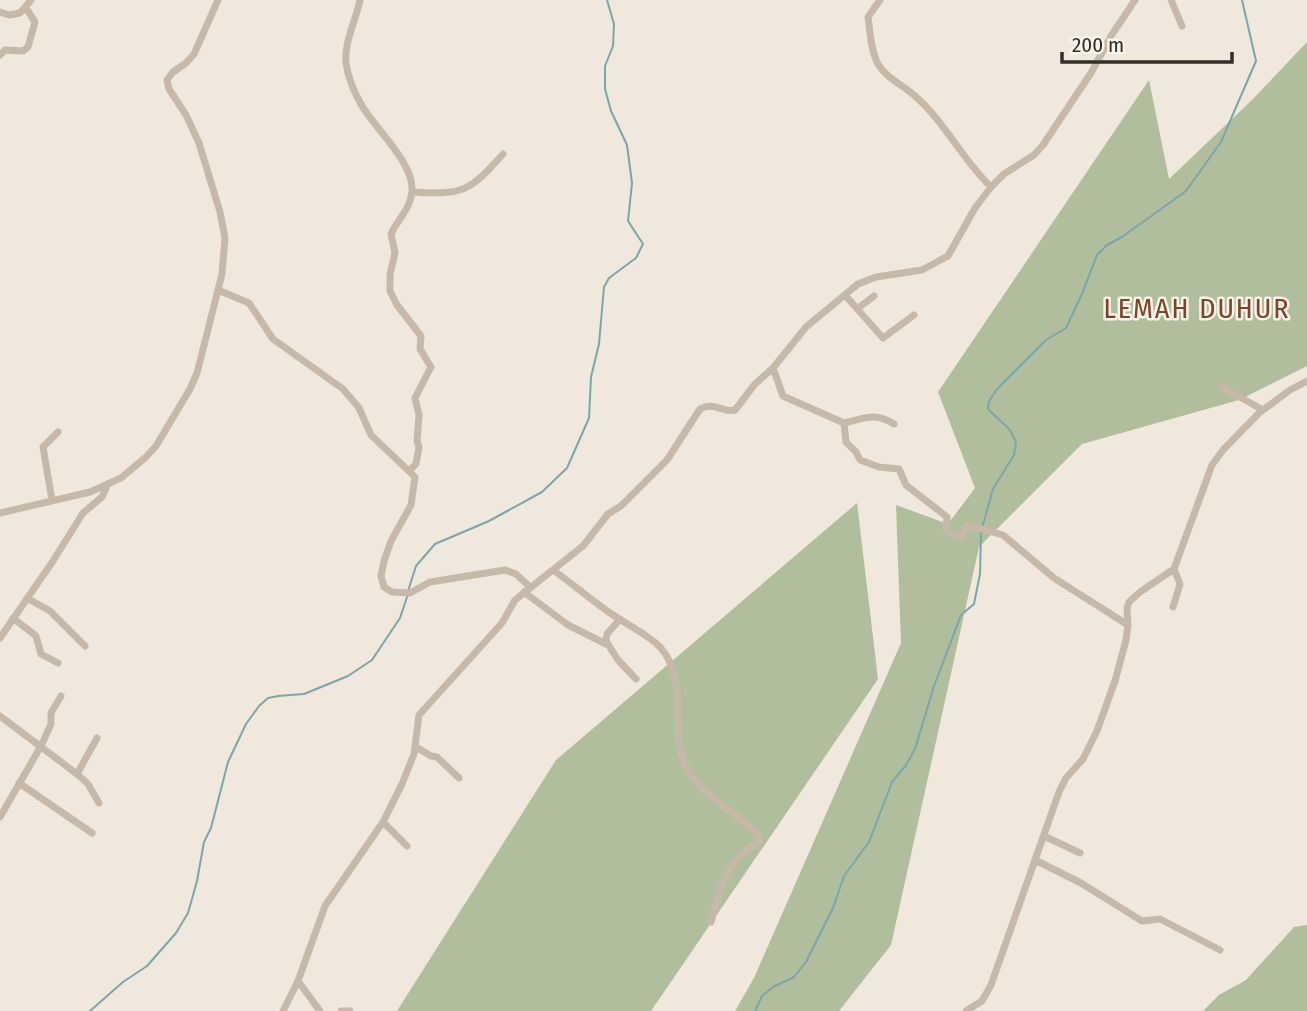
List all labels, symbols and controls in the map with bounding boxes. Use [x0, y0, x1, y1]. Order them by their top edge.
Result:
scale bar [1062, 21, 1232, 65]
text: 200 m [1072, 32, 1124, 58]
district label: LEMAH DUHUR [1103, 292, 1291, 325]

